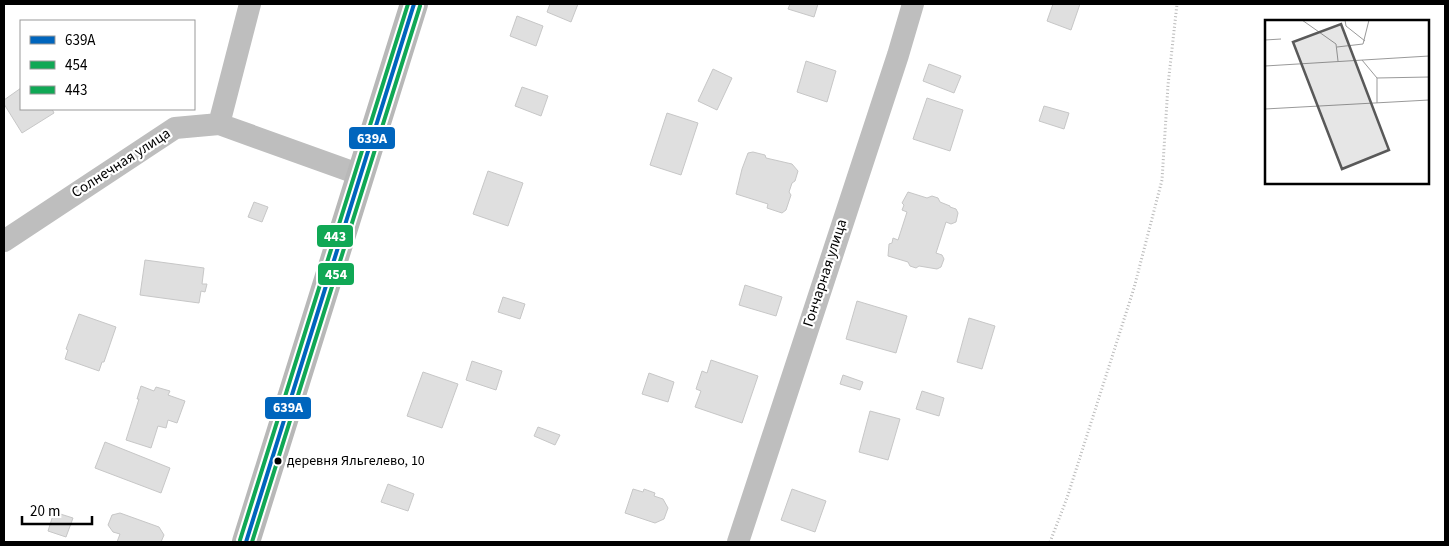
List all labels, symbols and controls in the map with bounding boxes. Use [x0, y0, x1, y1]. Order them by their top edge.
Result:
legend [20, 20, 195, 110]
inset map [1265, 20, 1429, 184]
text: 639А [65, 30, 96, 51]
text: 454 [65, 55, 88, 76]
text: 443 [65, 80, 87, 101]
street label: Солнечная улица [67, 123, 175, 203]
line badge: 639А [348, 126, 396, 150]
text: 639А [357, 129, 388, 149]
street label: Гончарная улица [798, 216, 852, 330]
line badge: 443 [316, 224, 354, 248]
text: 443 [324, 227, 346, 247]
line badge: 454 [317, 262, 355, 286]
text: 454 [325, 265, 348, 285]
line badge: 639А [264, 396, 312, 420]
text: 639А [273, 398, 304, 418]
place label: деревня Яльгелево, 10 [287, 451, 425, 471]
marker: деревня Яльгелево, 10 [273, 456, 283, 466]
scale bar [22, 494, 92, 526]
text: 20 m [30, 501, 60, 522]

